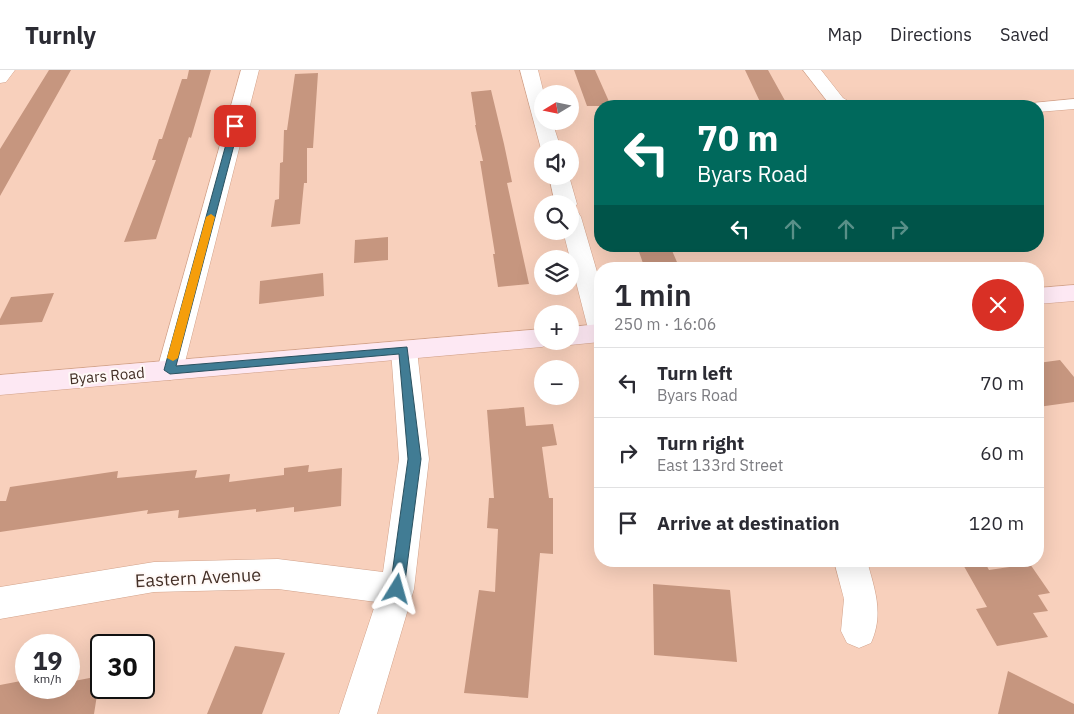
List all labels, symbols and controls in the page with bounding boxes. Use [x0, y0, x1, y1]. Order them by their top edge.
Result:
text: Turnly [25, 19, 96, 51]
text: Map [827, 23, 862, 46]
text: Directions [890, 23, 972, 46]
text: Saved [1000, 23, 1049, 46]
north arrow [534, 85, 579, 130]
map controls [534, 85, 579, 405]
pin [214, 105, 256, 147]
icon: arrive [221, 112, 249, 140]
text: 70 m [697, 115, 779, 161]
icon: left [614, 120, 679, 185]
button: sound [534, 140, 579, 185]
text: Byars Road [697, 159, 808, 188]
button: search [534, 195, 579, 240]
icon: left [726, 215, 754, 243]
icon: ahead [779, 215, 807, 243]
icon: ahead [832, 215, 860, 243]
icon: right [885, 215, 913, 243]
button: layers [534, 250, 579, 295]
text: 1 min [614, 275, 692, 314]
button: close [972, 279, 1024, 331]
button: + [534, 305, 579, 350]
text: 250 m · 16:06 [614, 314, 716, 334]
button: − [534, 360, 579, 405]
text: Turn left [657, 361, 733, 385]
street label: Byars Road [68, 363, 146, 388]
icon: left [614, 369, 642, 397]
text: 70 m [980, 371, 1024, 395]
text: Byars Road [657, 385, 738, 405]
text: Turn right [657, 431, 744, 455]
icon: right [614, 439, 642, 467]
text: 60 m [980, 441, 1024, 465]
text: East 133rd Street [657, 455, 783, 475]
icon: arrive [614, 509, 642, 537]
text: Arrive at destination [657, 511, 840, 535]
text: 120 m [969, 511, 1024, 535]
position arrow [370, 562, 422, 614]
street label: Eastern Avenue [134, 563, 262, 592]
speed limit sign: 30 [90, 634, 155, 699]
text: 19 [32, 644, 63, 677]
text: km/h [33, 671, 62, 686]

